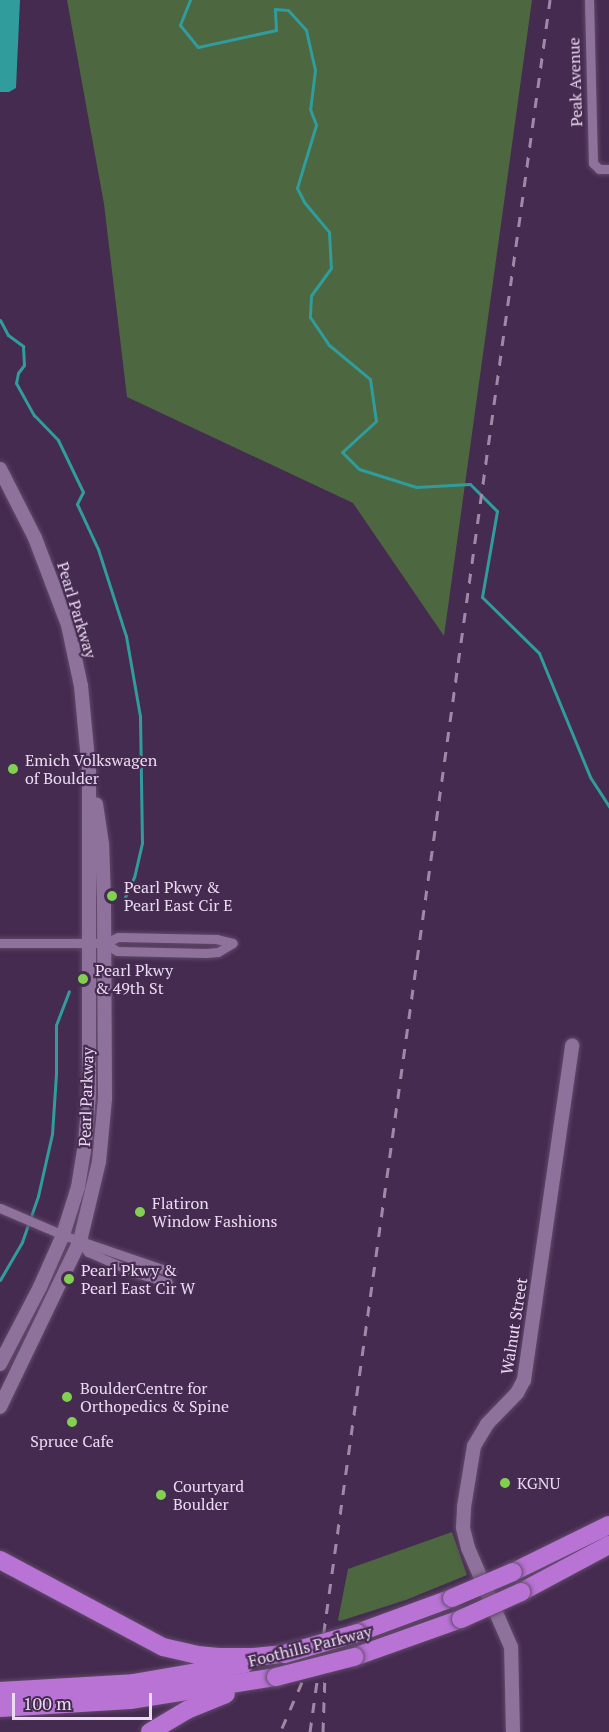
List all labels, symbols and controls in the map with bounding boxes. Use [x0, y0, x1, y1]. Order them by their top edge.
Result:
street label: Peak Avenue [564, 37, 586, 127]
street label: Pearl Parkway [53, 559, 101, 661]
place label: Emich Volkswagen of Boulder [25, 750, 158, 788]
marker: Emich Volkswagen of Boulder [6, 762, 20, 776]
place label: Pearl Pkwy & Pearl East Cir E [124, 877, 233, 915]
marker: Pearl Pkwy & Pearl East Cir E [105, 889, 119, 903]
place label: Pearl Pkwy & 49th St [95, 960, 173, 998]
marker: Pearl Pkwy & 49th St [76, 972, 90, 986]
street label: Pearl Parkway [75, 1047, 97, 1147]
place label: Flatiron Window Fashions [152, 1193, 278, 1231]
marker: Flatiron Window Fashions [133, 1205, 147, 1219]
place label: Pearl Pkwy & Pearl East Cir W [81, 1260, 195, 1298]
marker: Pearl Pkwy & Pearl East Cir W [62, 1272, 76, 1286]
street label: Walnut Street [497, 1276, 531, 1376]
place label: BoulderCentre for Orthopedics & Spine [80, 1378, 229, 1416]
marker: BoulderCentre for Orthopedics & Spine [58, 1388, 76, 1406]
marker: Spruce Cafe [65, 1415, 79, 1429]
place label: Spruce Cafe [30, 1431, 114, 1451]
place label: KGNU [517, 1473, 560, 1493]
place label: Courtyard Boulder [173, 1476, 244, 1514]
marker: KGNU [498, 1476, 512, 1490]
marker: Courtyard Boulder [154, 1488, 168, 1502]
street label: Foothills Parkway [246, 1621, 374, 1671]
scale bar [15, 1681, 154, 1719]
text: 100 m [23, 1691, 72, 1715]

